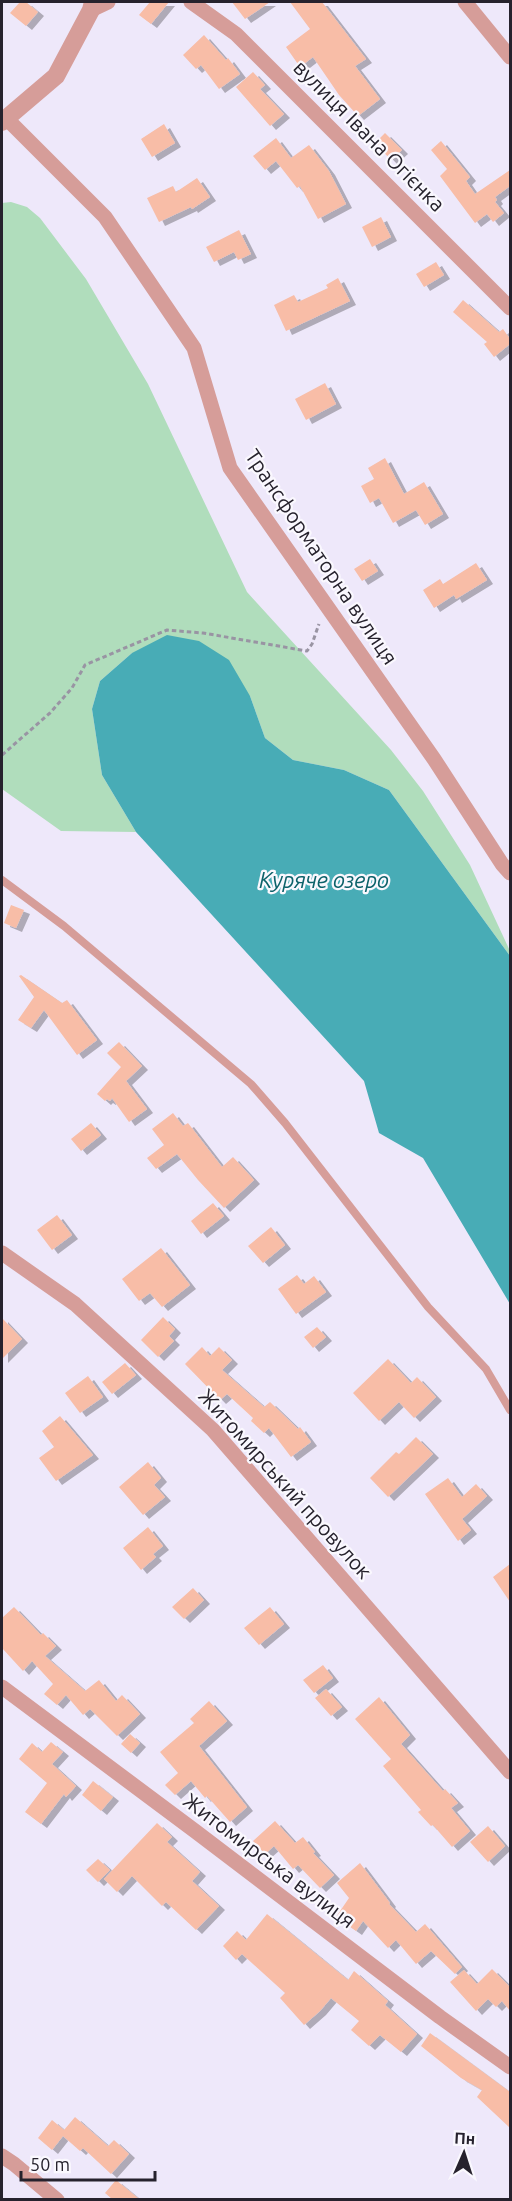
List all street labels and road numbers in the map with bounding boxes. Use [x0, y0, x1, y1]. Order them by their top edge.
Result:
street label: вулиця Івана Огієнка [289, 55, 450, 216]
street label: Трансформаторна вулиця [241, 444, 403, 669]
street label: Житомирський провулок [194, 1384, 377, 1583]
street label: Житомирська вулиця [179, 1788, 360, 1933]

